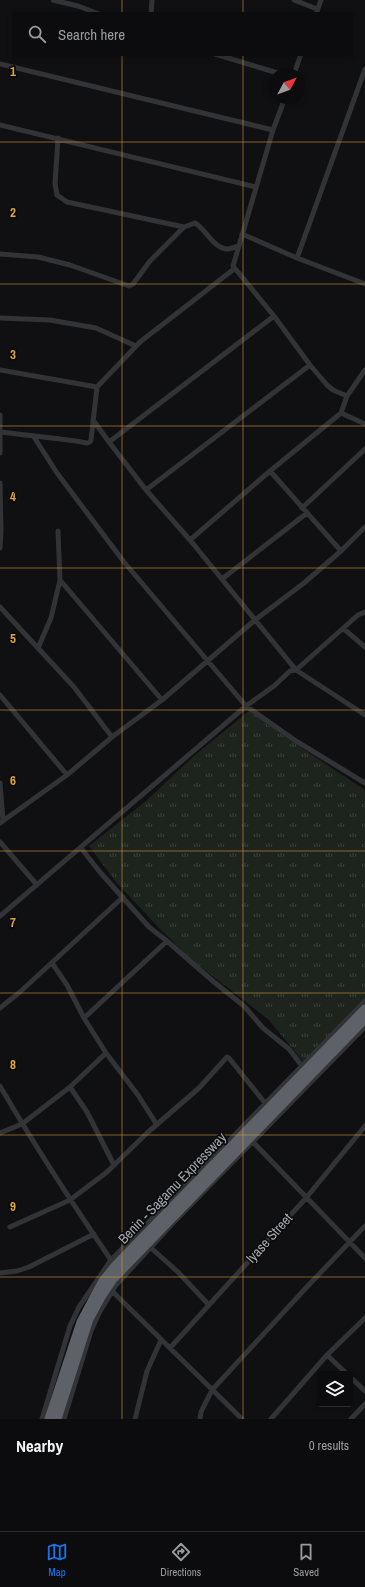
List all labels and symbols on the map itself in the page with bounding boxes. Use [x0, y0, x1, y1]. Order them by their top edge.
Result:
text: 1 [10, 63, 16, 80]
north arrow [269, 68, 305, 104]
text: 2 [10, 204, 16, 221]
text: 3 [10, 346, 16, 363]
text: 4 [10, 488, 16, 505]
text: 5 [10, 630, 16, 647]
text: 6 [10, 772, 16, 789]
text: 7 [10, 914, 16, 931]
text: 8 [10, 1056, 16, 1073]
street label: Benin - Sagamu Expressway [114, 1128, 230, 1247]
text: 9 [10, 1198, 16, 1215]
street label: Iyase Street [242, 1209, 296, 1267]

